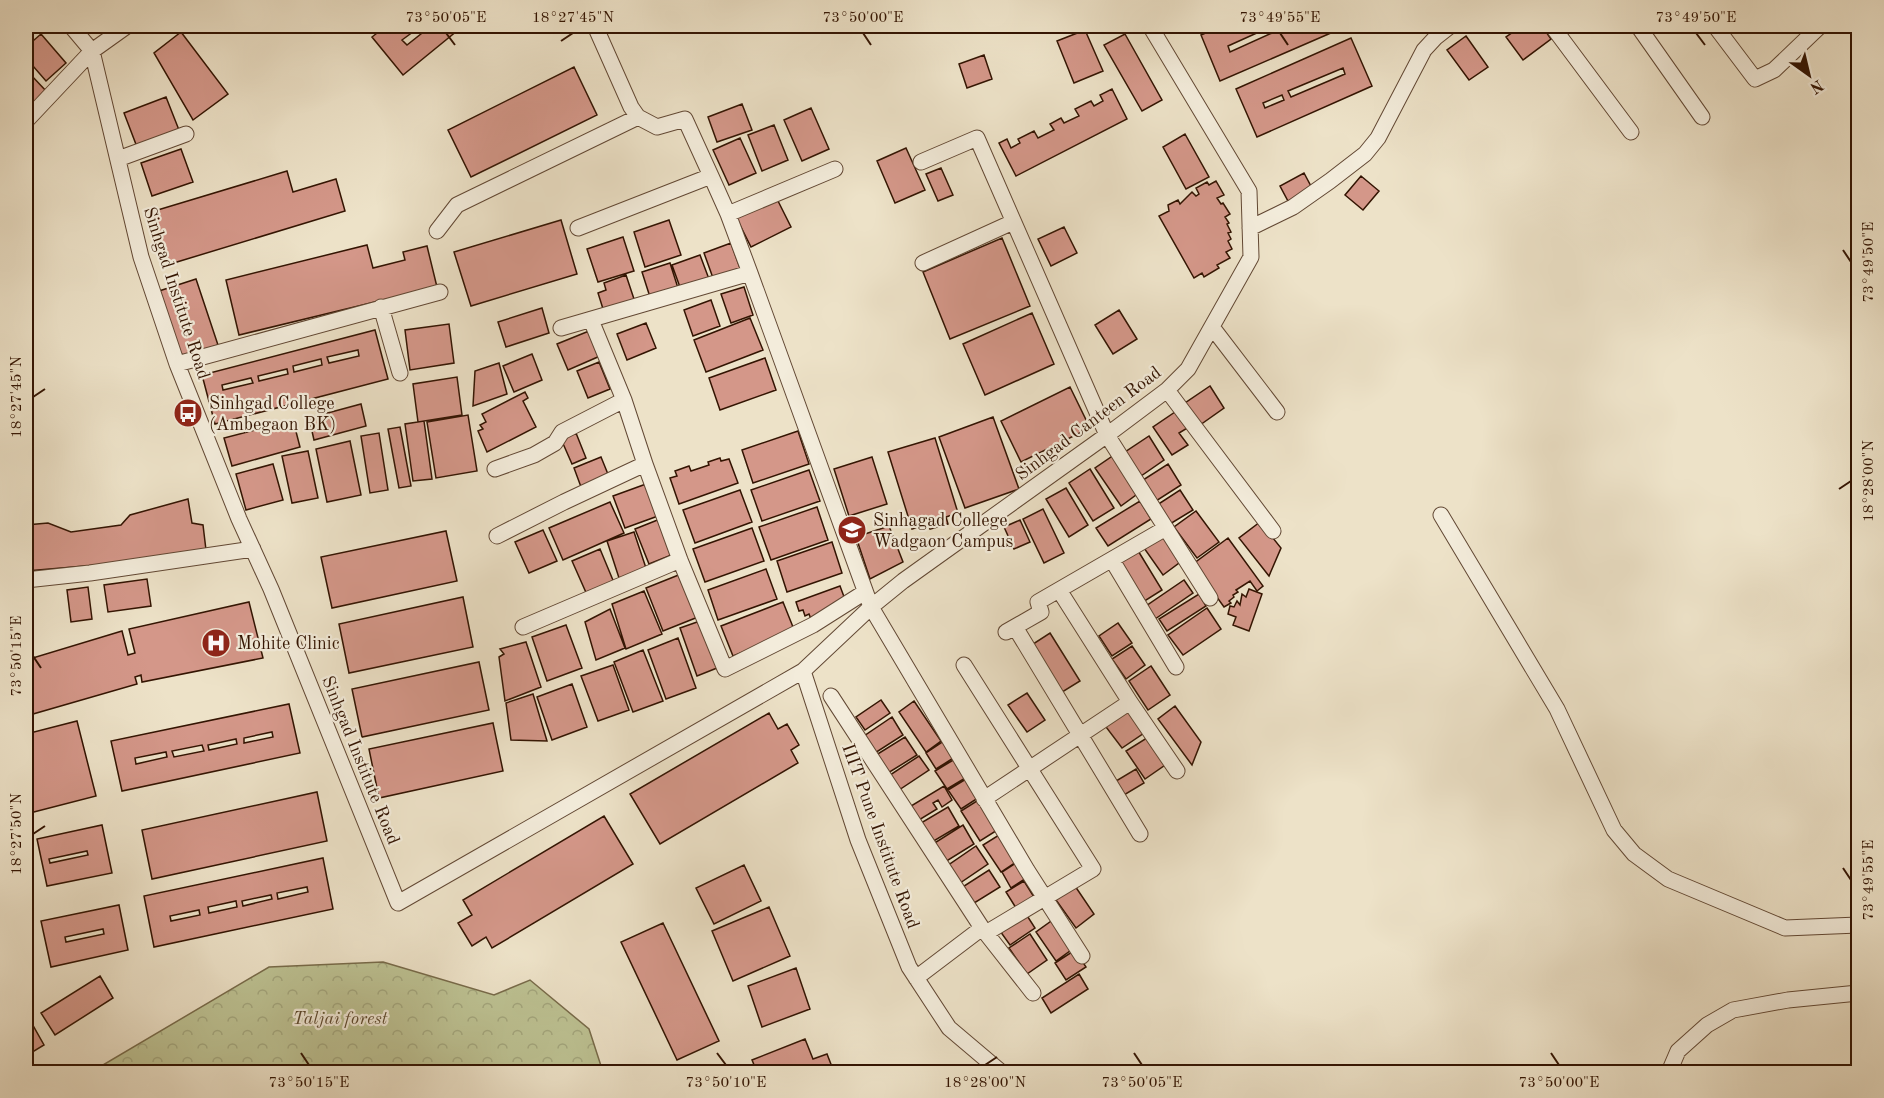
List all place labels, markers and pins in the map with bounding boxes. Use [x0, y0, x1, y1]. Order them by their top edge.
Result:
place label: Sinhgad College (Ambegaon BK) [209, 395, 336, 434]
bus stop icon: Sinhgad College (Ambegaon BK) [172, 397, 204, 429]
place label: Sinhagad College Wadgaon Campus [873, 512, 1014, 551]
school or university icon: Sinhagad College Wadgaon Campus [836, 514, 868, 546]
hospital icon: Mohite Clinic [200, 627, 232, 659]
place label: Mohite Clinic [237, 635, 340, 653]

